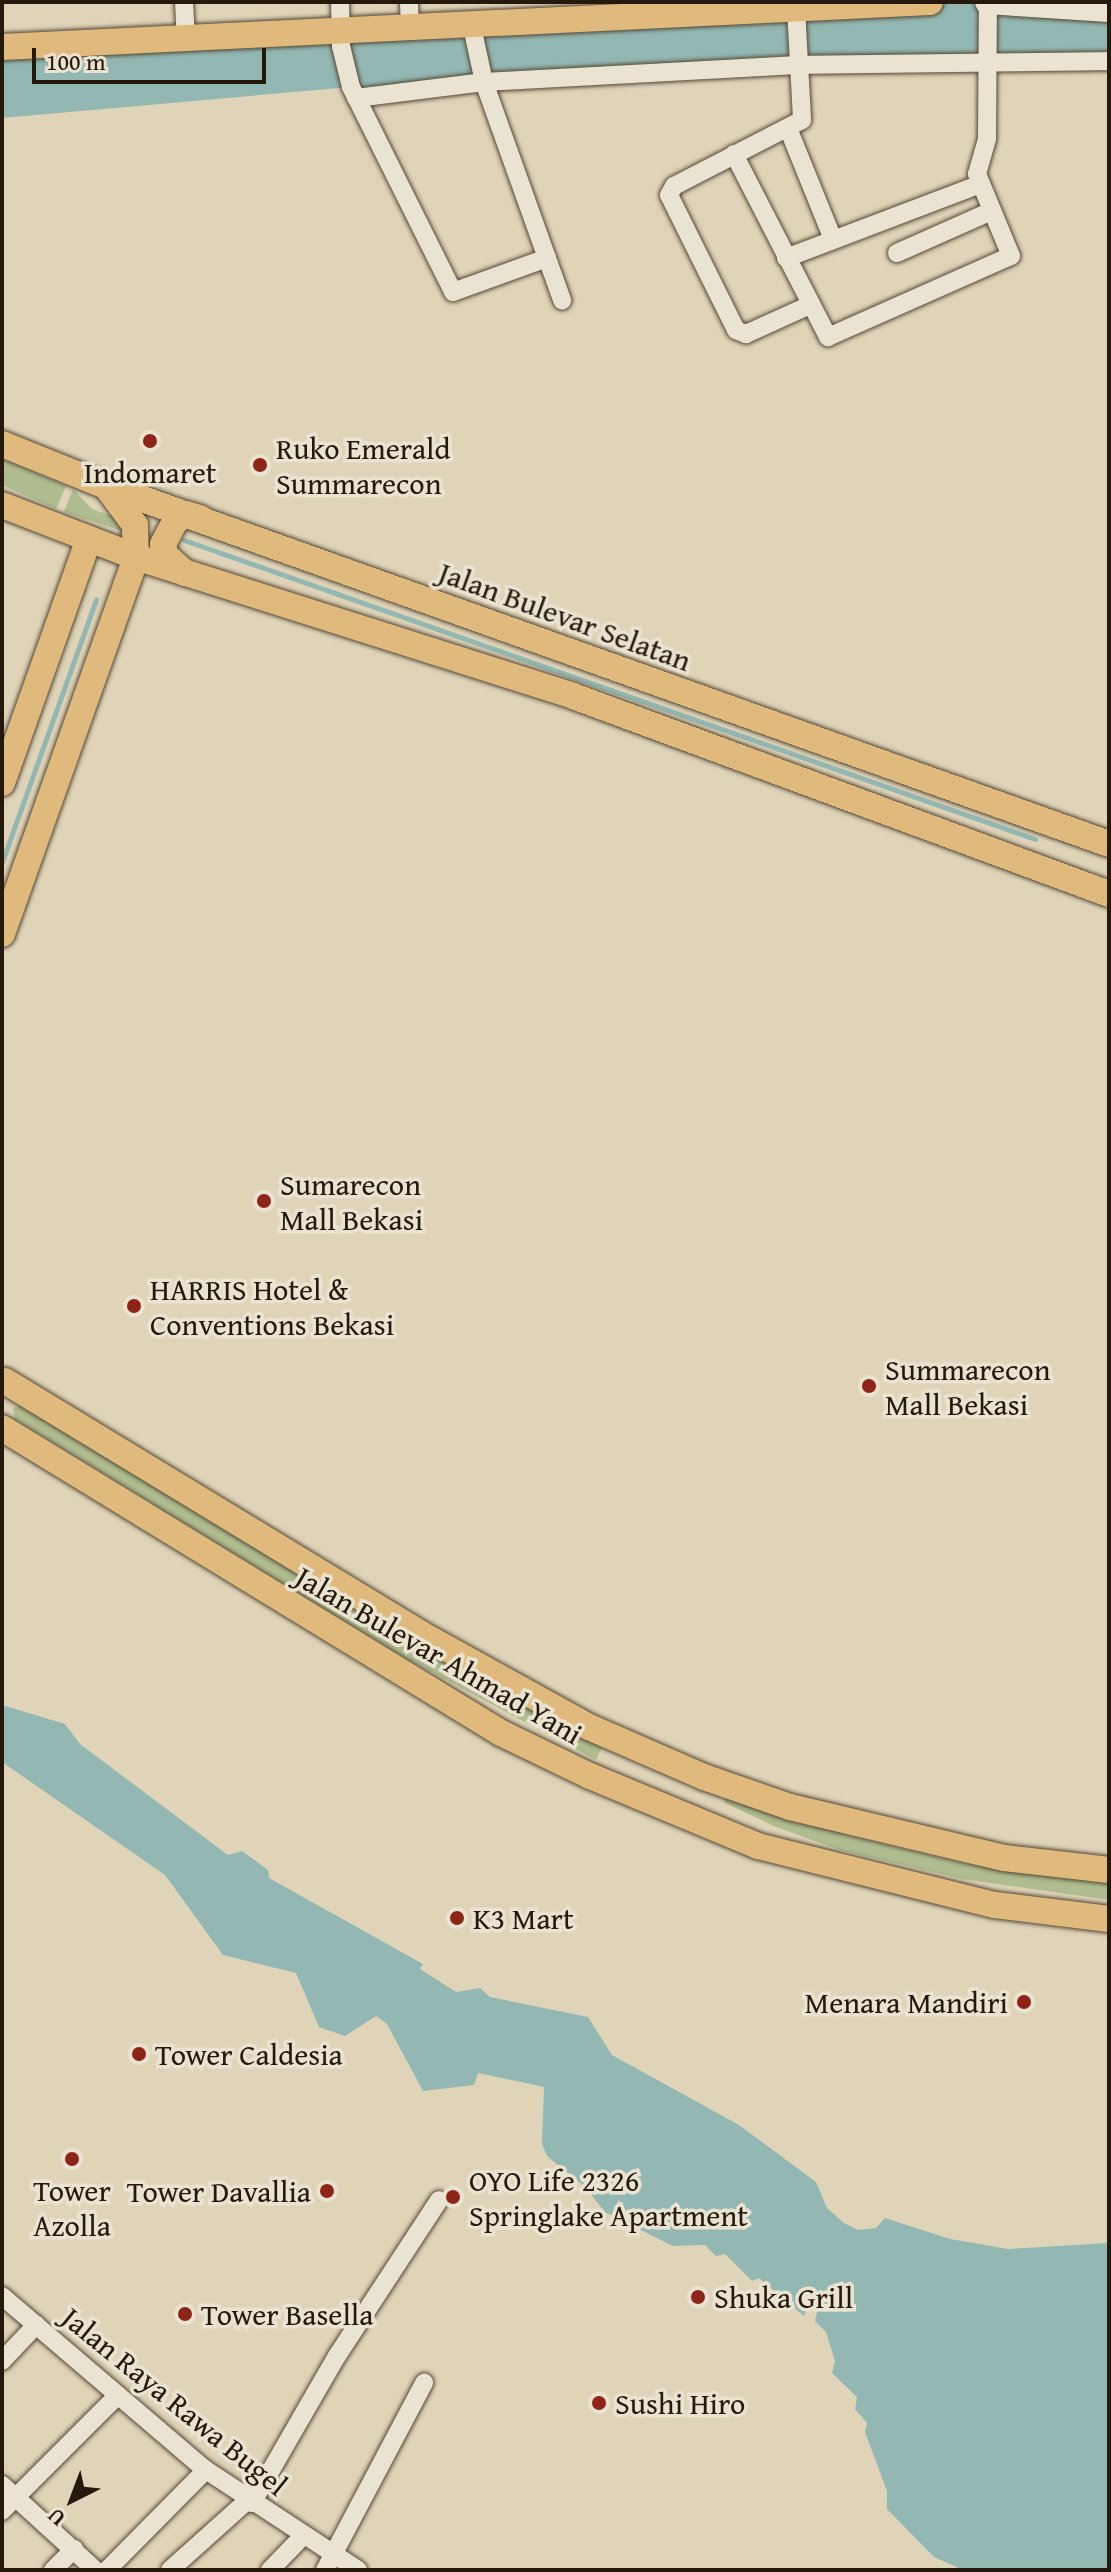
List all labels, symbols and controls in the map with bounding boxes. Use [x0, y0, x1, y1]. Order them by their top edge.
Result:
scale bar [36, 32, 270, 82]
text: 100 m [46, 44, 106, 79]
place label: Ruko Emerald Summarecon [276, 430, 450, 500]
marker: Indomaret [141, 432, 159, 450]
place label: Indomaret [84, 454, 216, 490]
marker: Ruko Emerald Summarecon [251, 456, 269, 474]
street label: Jalan Bulevar Selatan [434, 554, 696, 678]
place label: Sumarecon Mall Bekasi [280, 1166, 423, 1236]
marker: Sumarecon Mall Bekasi [255, 1192, 273, 1210]
place label: HARRIS Hotel & Conventions Bekasi [150, 1271, 394, 1342]
marker: HARRIS Hotel & Conventions Bekasi [125, 1297, 143, 1315]
place label: Summarecon Mall Bekasi [885, 1351, 1051, 1422]
marker: Summarecon Mall Bekasi [860, 1377, 878, 1395]
street label: Jalan Bulevar Ahmad Yani [289, 1558, 589, 1752]
place label: K3 Mart [473, 1900, 574, 1936]
marker: K3 Mart [448, 1909, 466, 1927]
place label: Menara Mandiri [805, 1984, 1008, 2020]
marker: Menara Mandiri [1015, 1993, 1033, 2011]
place label: Tower Caldesia [155, 2036, 343, 2072]
marker: Tower Caldesia [130, 2045, 148, 2063]
marker: Tower Azolla [63, 2150, 81, 2168]
place label: OYO Life 2326 Springlake Apartment [469, 2162, 748, 2232]
place label: Tower Azolla [33, 2172, 111, 2242]
place label: Tower Davallia [127, 2173, 311, 2209]
marker: Tower Davallia [318, 2182, 336, 2200]
marker: OYO Life 2326 Springlake Apartment [444, 2188, 462, 2206]
place label: Shuka Grill [714, 2279, 853, 2315]
marker: Shuka Grill [689, 2288, 707, 2306]
place label: Tower Basella [201, 2296, 373, 2332]
street label: Jalan Raya Rawa Bugel [55, 2299, 295, 2503]
marker: Tower Basella [176, 2305, 194, 2323]
place label: Sushi Hiro [615, 2385, 745, 2421]
marker: Sushi Hiro [590, 2394, 608, 2412]
north arrow [32, 2460, 112, 2540]
text: U [40, 2501, 72, 2535]

